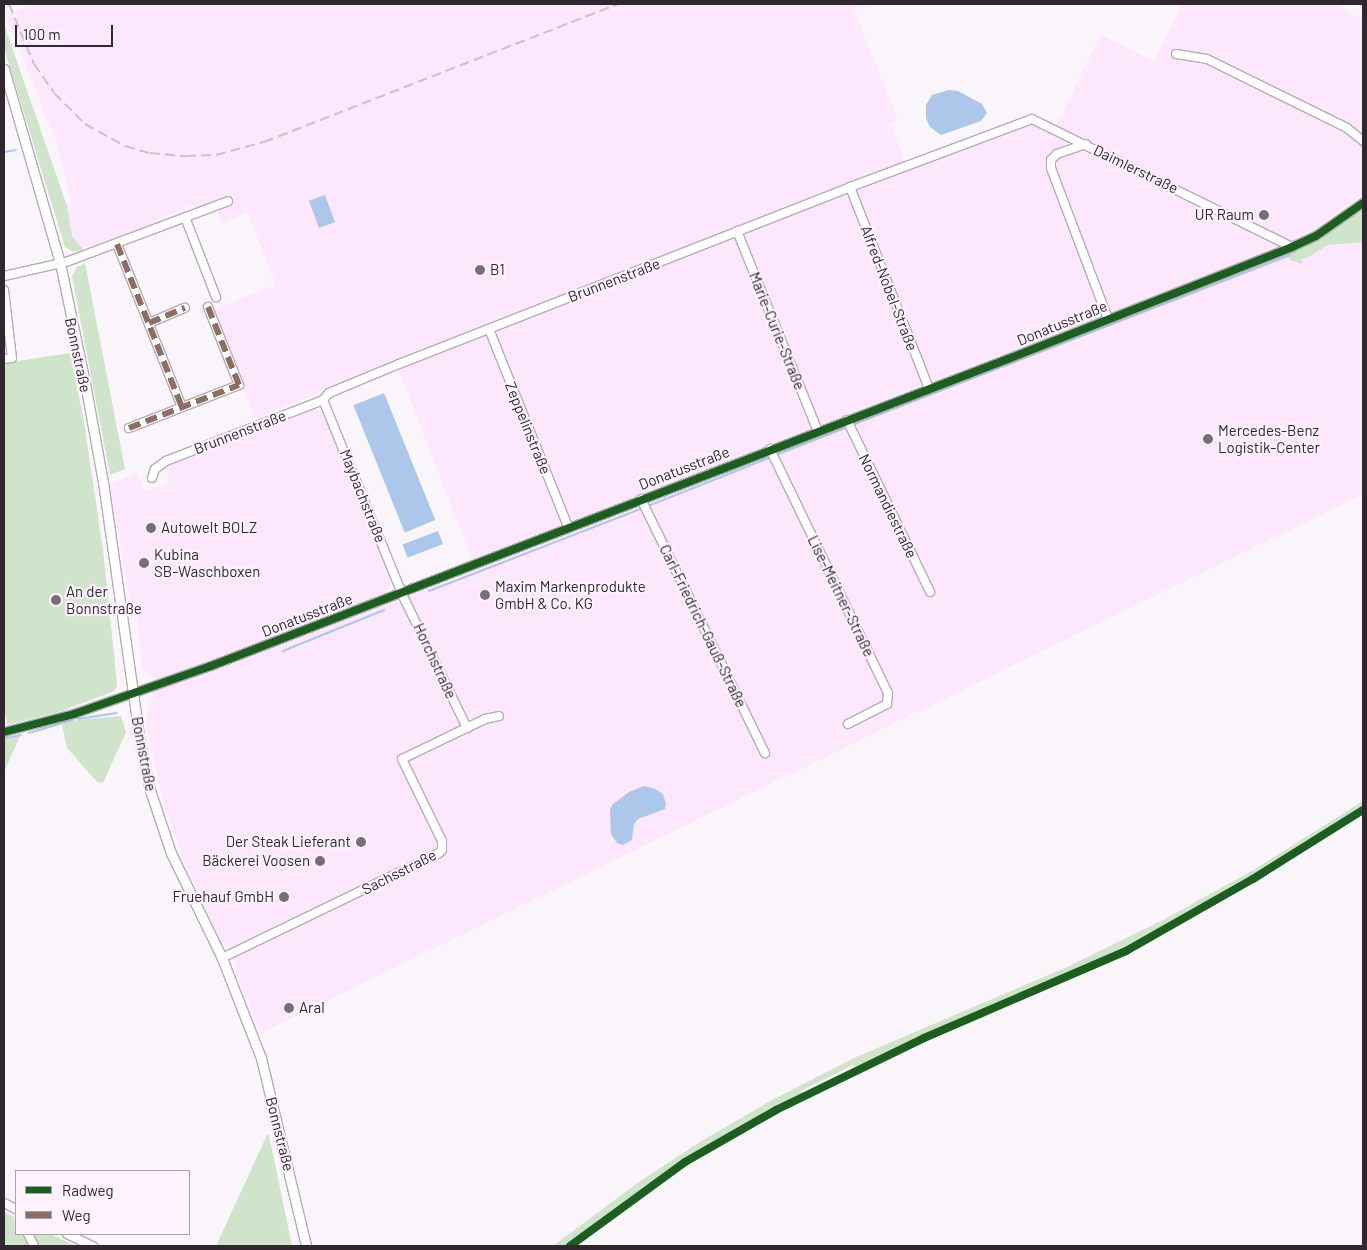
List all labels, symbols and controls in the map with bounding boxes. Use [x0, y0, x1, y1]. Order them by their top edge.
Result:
scale bar [18, 15, 115, 47]
text: 100 m [23, 25, 61, 43]
street label: Daimlerstraße [1091, 141, 1181, 197]
place label: UR Raum [1195, 206, 1254, 224]
marker: UR Raum [1258, 209, 1270, 221]
street label: Alfred-Nobel-Straße [857, 223, 921, 353]
street label: Brunnenstraße [565, 254, 663, 306]
place label: B1 [490, 261, 505, 279]
marker: B1 [474, 264, 486, 276]
street label: Marie-Curie-Straße [745, 269, 809, 393]
street label: Donatusstraße [1014, 297, 1110, 349]
street label: Bonnstraße [61, 316, 95, 394]
street label: Zeppelinstraße [501, 379, 555, 477]
street label: Brunnenstraße [191, 406, 289, 458]
place label: Mercedes-Benz Logistik-Center [1218, 421, 1320, 456]
marker: Mercedes-Benz Logistik-Center [1202, 433, 1214, 445]
street label: Donatusstraße [636, 442, 732, 494]
street label: Maybachstraße [336, 447, 390, 545]
street label: Normandiestraße [855, 451, 921, 561]
place label: Autowelt BOLZ [161, 519, 257, 537]
marker: Autowelt BOLZ [145, 522, 157, 534]
street label: Lise-Meitner-Straße [804, 533, 878, 659]
street label: Carl-Friedrich-Gauß-Straße [656, 542, 750, 710]
place label: Kubina SB-Waschboxen [154, 545, 260, 580]
marker: Kubina SB-Waschboxen [138, 557, 150, 569]
place label: Maxim Markenprodukte GmbH & Co. KG [495, 577, 646, 612]
place label: An der Bonnstraße [66, 582, 142, 617]
street label: Donatusstraße [259, 589, 355, 641]
marker: Maxim Markenprodukte GmbH & Co. KG [479, 589, 491, 601]
marker: An der Bonnstraße [50, 594, 62, 606]
street label: Horchstraße [410, 620, 460, 702]
street label: Bonnstraße [128, 715, 160, 793]
place label: Der Steak Lieferant [226, 833, 351, 851]
marker: Der Steak Lieferant [355, 836, 367, 848]
street label: Sachsstraße [359, 846, 439, 898]
place label: Bäckerei Voosen [202, 852, 310, 870]
marker: Bäckerei Voosen [314, 855, 326, 867]
place label: Fruehauf GmbH [172, 888, 274, 906]
marker: Fruehauf GmbH [278, 891, 290, 903]
place label: Aral [299, 999, 325, 1017]
marker: Aral [283, 1002, 295, 1014]
street label: Bonnstraße [262, 1095, 298, 1173]
legend [15, 1170, 190, 1235]
text: Radweg [62, 1181, 114, 1199]
text: Weg [62, 1206, 90, 1224]

